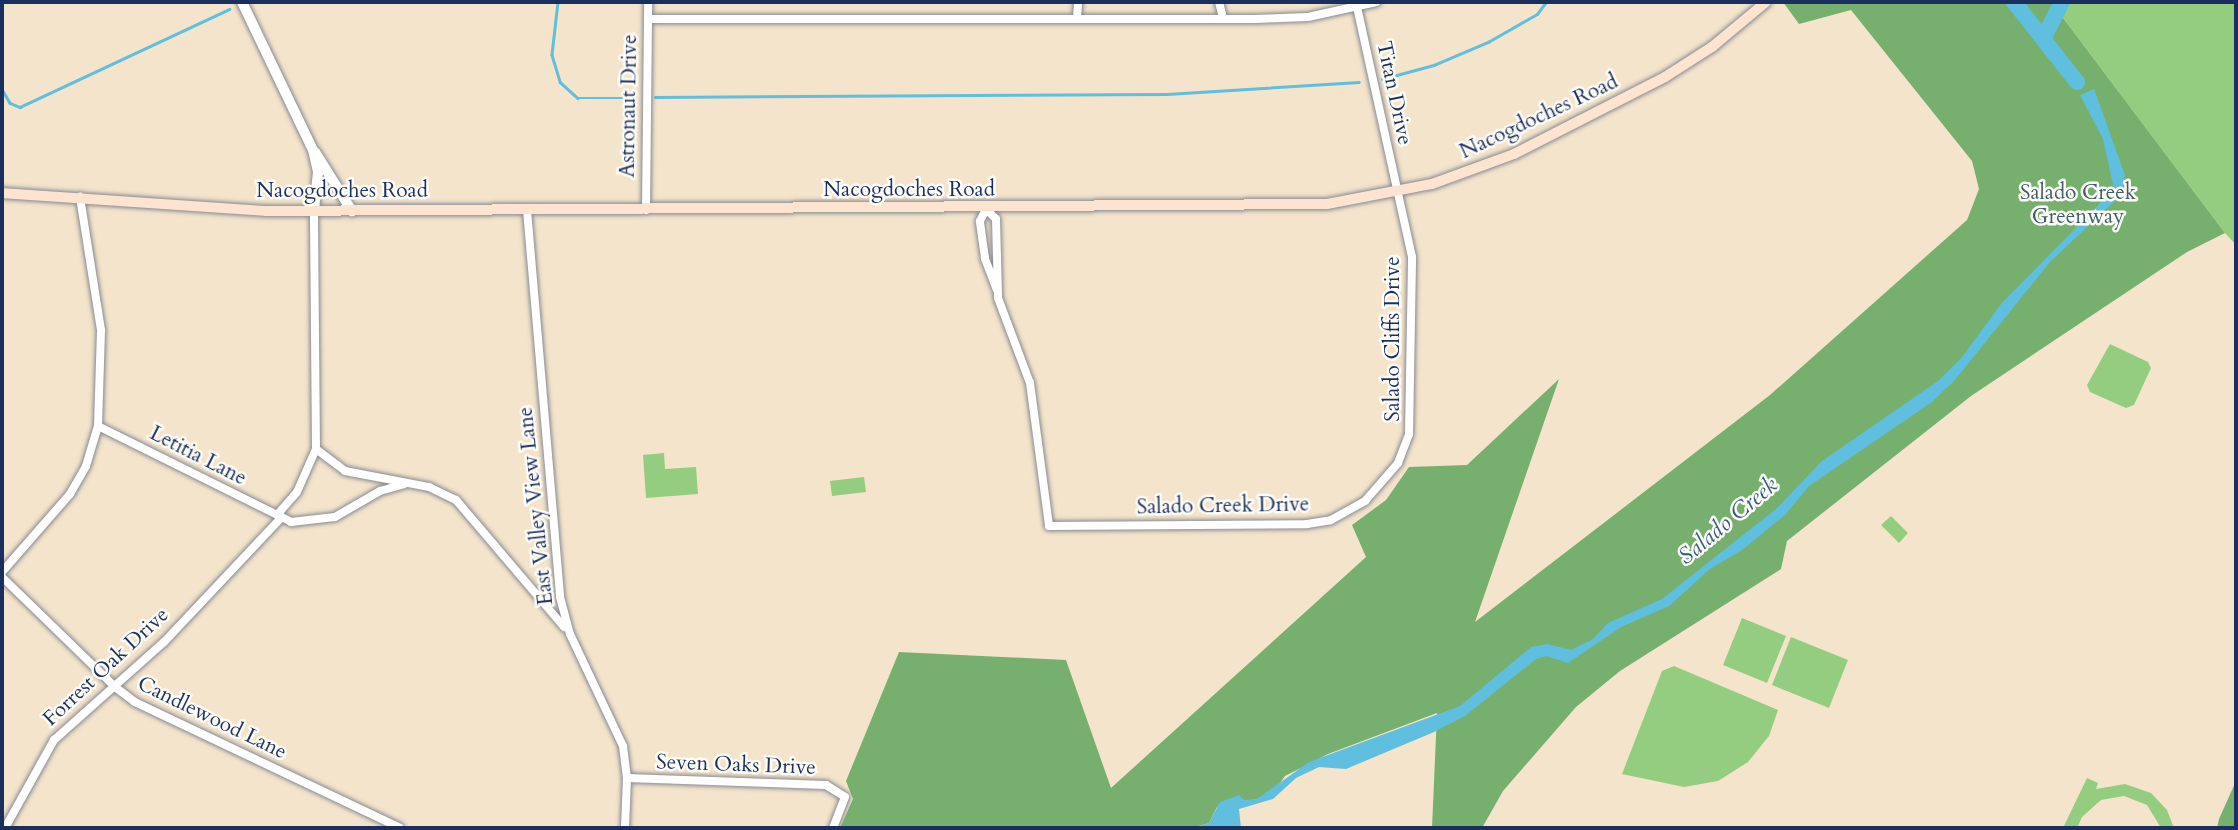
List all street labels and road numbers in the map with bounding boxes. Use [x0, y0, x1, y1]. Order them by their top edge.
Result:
street label: Astronaut Drive [615, 34, 643, 178]
street label: Titan Drive [1371, 39, 1417, 147]
street label: Nacogdoches Road [1456, 69, 1622, 165]
street label: Nacogdoches Road [823, 177, 995, 203]
street label: Nacogdoches Road [256, 178, 428, 204]
street label: Salado Cliffs Drive [1380, 256, 1406, 422]
street label: East Valley View Lane [513, 406, 559, 606]
street label: Letitia Lane [145, 421, 251, 491]
street label: Salado Creek Drive [1136, 492, 1310, 520]
street label: Forrest Oak Drive [38, 602, 174, 732]
street label: Candlewood Lane [133, 671, 291, 765]
street label: Seven Oaks Drive [656, 750, 816, 780]

